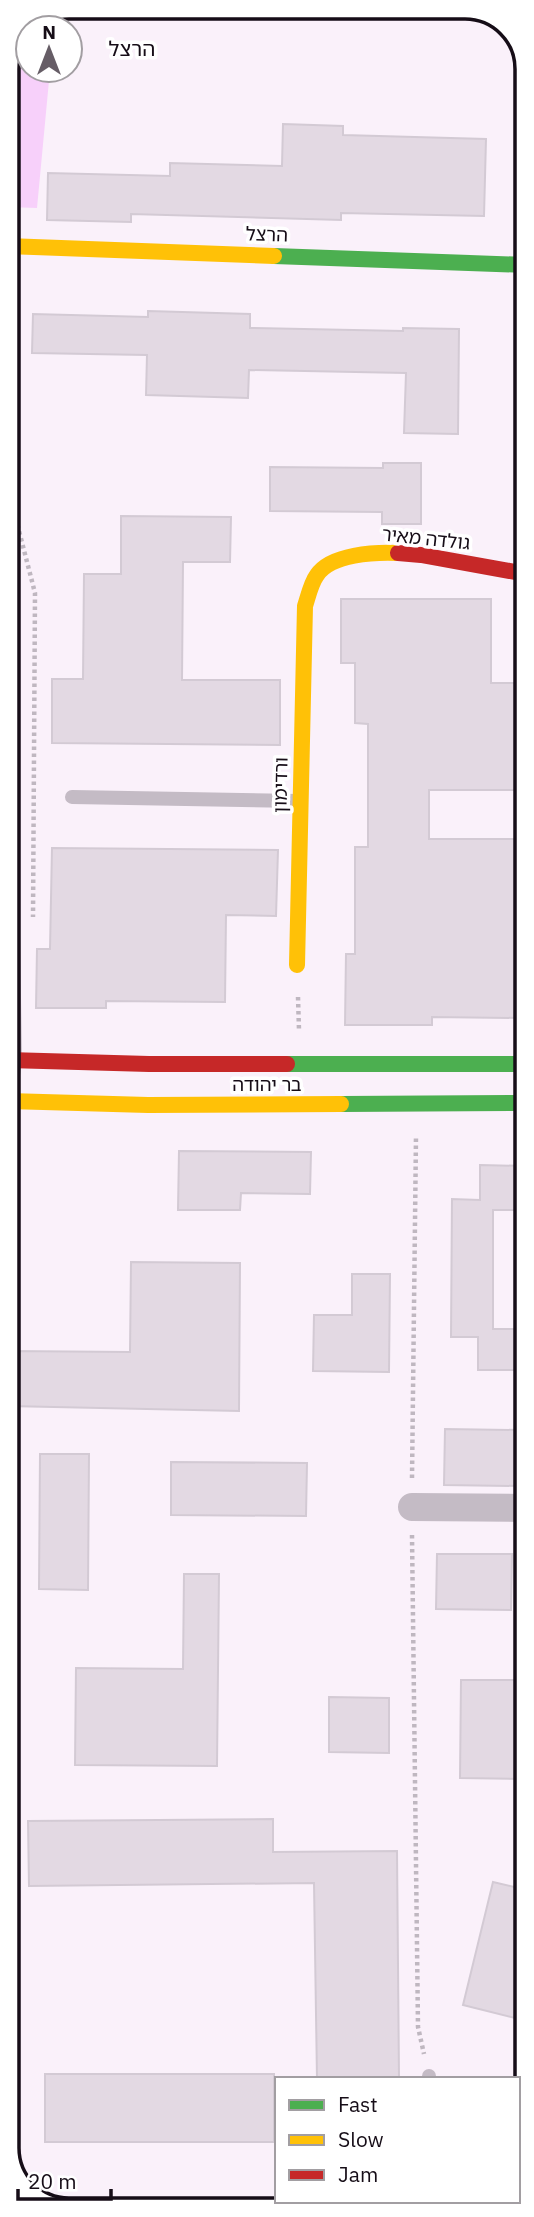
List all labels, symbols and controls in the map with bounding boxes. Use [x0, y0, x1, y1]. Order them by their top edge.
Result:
north arrow [14, 14, 84, 84]
text: N [42, 20, 56, 44]
district label: הרצל [109, 34, 155, 62]
street label: הרצל [245, 221, 289, 247]
street label: גולדה מאיר [381, 521, 471, 555]
street label: ורדימון [268, 757, 292, 813]
street label: בר יהודה [232, 1072, 302, 1096]
legend [275, 2077, 520, 2203]
text: Fast [338, 2090, 378, 2118]
text: Slow [338, 2125, 384, 2153]
scale bar [18, 2158, 110, 2202]
text: Jam [338, 2160, 378, 2188]
text: 20 m [28, 2167, 77, 2195]

